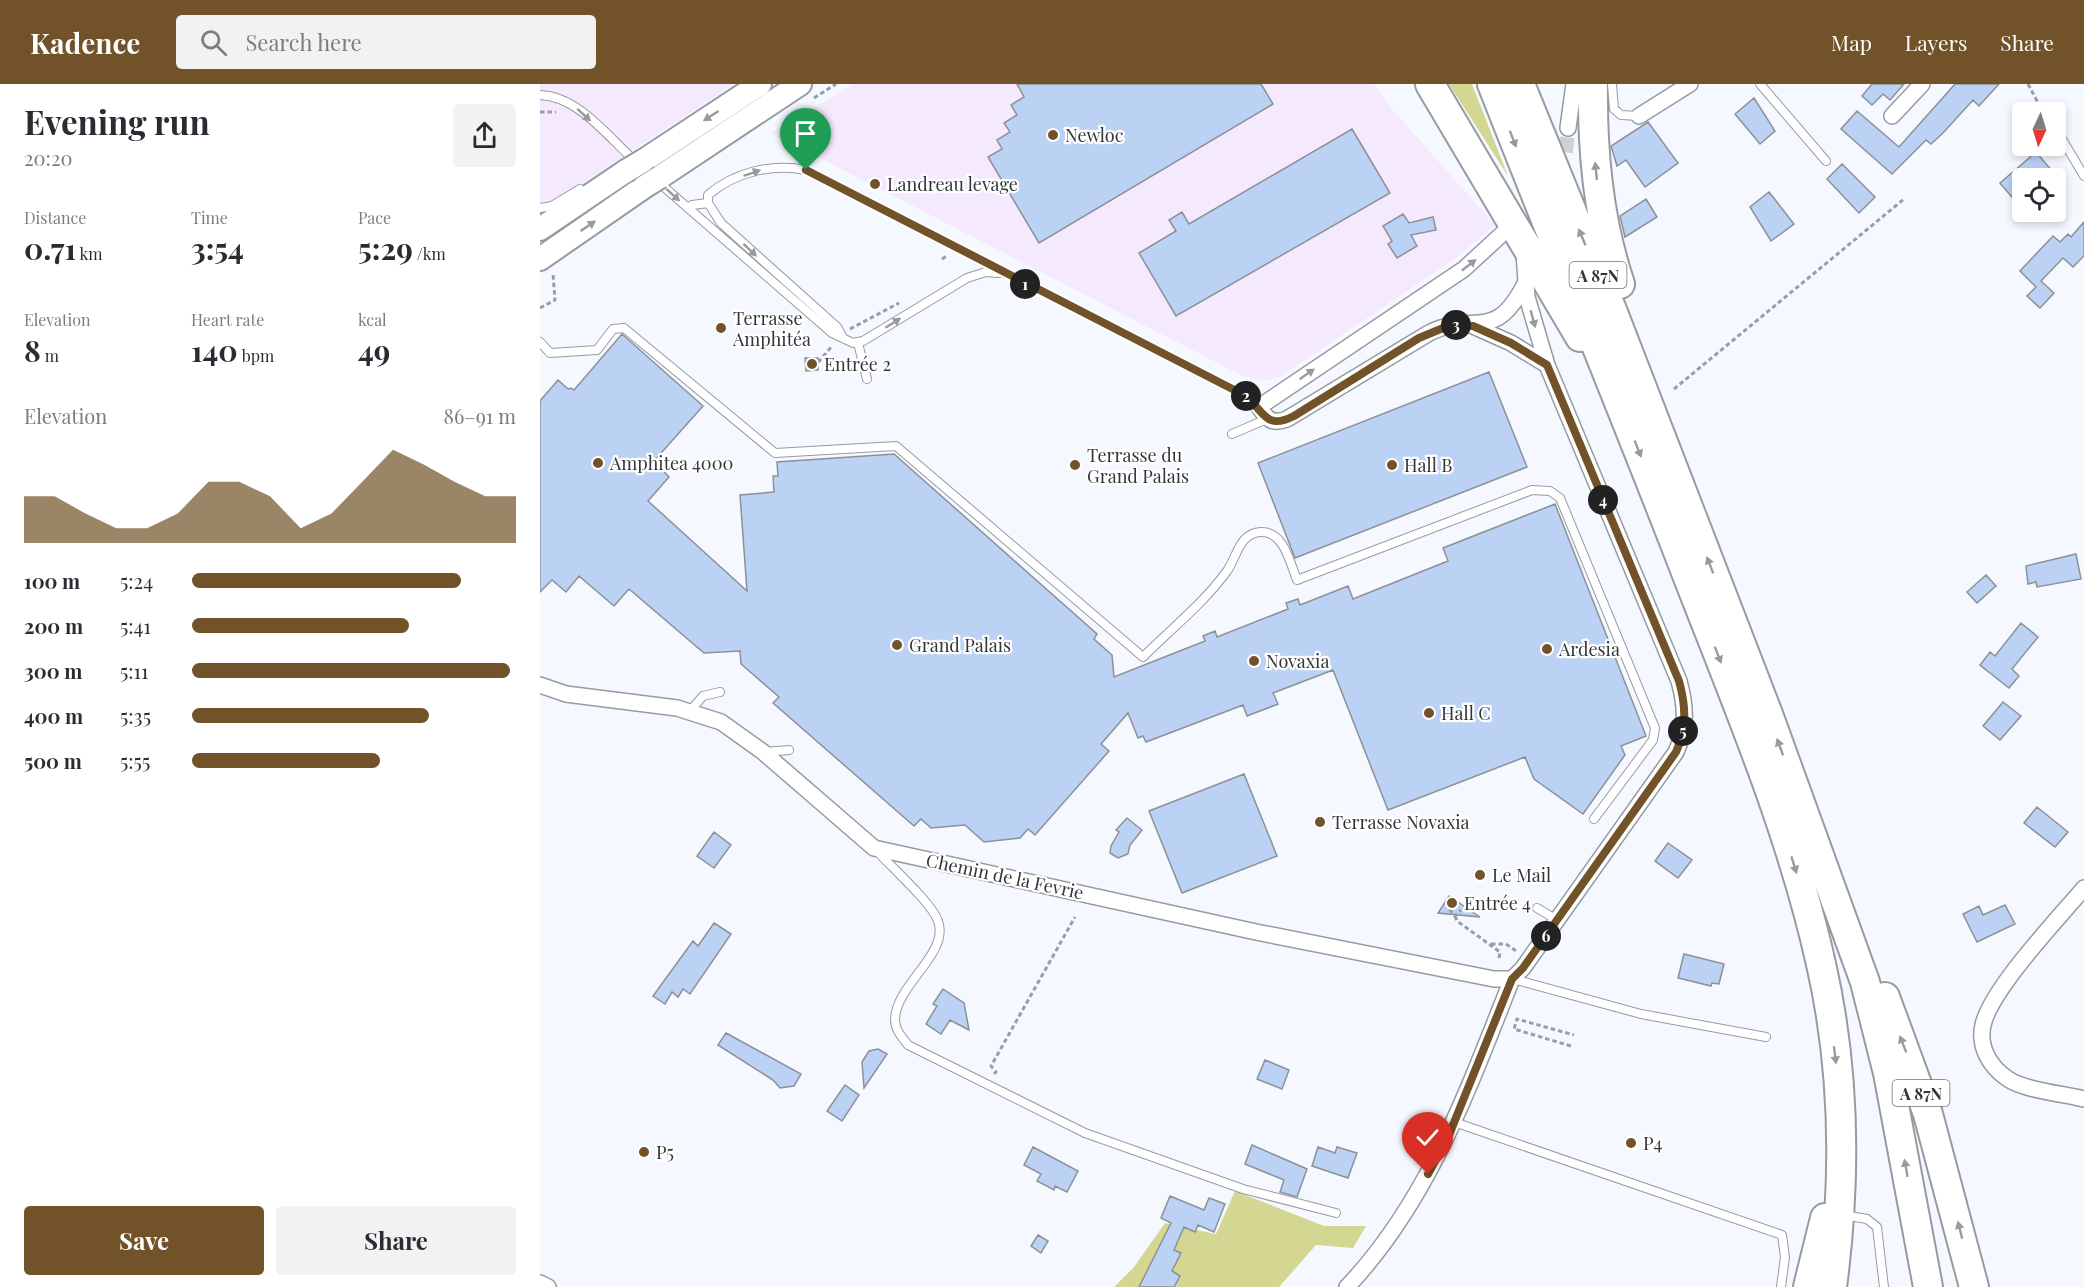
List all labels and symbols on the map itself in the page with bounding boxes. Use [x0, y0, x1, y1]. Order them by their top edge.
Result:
north arrow [2012, 102, 2066, 156]
one-way arrow [577, 108, 592, 122]
pin [780, 108, 831, 170]
one-way arrow [703, 110, 719, 121]
place label: Newloc [1065, 123, 1124, 147]
marker: Newloc [1046, 128, 1060, 142]
one-way arrow [1509, 130, 1519, 148]
one-way arrow [1591, 161, 1601, 180]
one-way arrow [743, 167, 761, 177]
place label: Landreau levage [887, 172, 1018, 196]
marker: Landreau levage [868, 177, 882, 191]
one-way arrow [666, 188, 681, 202]
one-way arrow [580, 220, 596, 232]
one-way arrow [1577, 228, 1586, 246]
one-way arrow [743, 243, 757, 257]
one-way arrow [1460, 259, 1476, 271]
road number: A 87N [1570, 262, 1626, 288]
pin: 1 [1010, 269, 1040, 299]
place label: Terrasse Amphitéa [732, 306, 811, 351]
pin: 3 [1441, 310, 1471, 340]
one-way arrow [1528, 310, 1538, 328]
one-way arrow [885, 318, 901, 329]
marker: Terrasse Amphitéa [714, 321, 728, 335]
place label: Entrée 2 [824, 352, 891, 376]
marker: Entrée 2 [805, 357, 819, 371]
one-way arrow [1299, 368, 1315, 380]
pin: 2 [1231, 381, 1261, 411]
one-way arrow [1634, 440, 1644, 458]
place label: Terrasse du Grand Palais [1087, 443, 1189, 488]
place label: Amphitea 4000 [609, 451, 733, 475]
place label: Hall B [1404, 453, 1453, 477]
marker: Amphitea 4000 [591, 456, 605, 470]
marker: Terrasse du Grand Palais [1068, 458, 1082, 472]
marker: Hall B [1385, 458, 1399, 472]
pin: 4 [1588, 485, 1618, 515]
one-way arrow [1704, 556, 1714, 574]
place label: Grand Palais [909, 633, 1011, 657]
place label: Ardesia [1558, 637, 1620, 661]
marker: Grand Palais [890, 638, 904, 652]
marker: Ardesia [1540, 642, 1554, 656]
one-way arrow [1714, 646, 1724, 664]
place label: Novaxia [1266, 649, 1329, 673]
marker: Novaxia [1247, 654, 1261, 668]
place label: Hall C [1441, 701, 1491, 725]
marker: Hall C [1422, 706, 1436, 720]
pin: 5 [1668, 716, 1698, 746]
one-way arrow [1775, 738, 1784, 756]
place label: Terrasse Novaxia [1332, 810, 1470, 834]
marker: Terrasse Novaxia [1313, 815, 1327, 829]
street label: Chemin de la Fevrie [924, 848, 1086, 904]
one-way arrow [1790, 856, 1799, 874]
place label: Le Mail [1492, 863, 1551, 887]
marker: Le Mail [1473, 868, 1487, 882]
place label: Entrée 4 [1464, 891, 1531, 915]
marker: Entrée 4 [1445, 896, 1459, 910]
pin: 6 [1531, 921, 1561, 951]
one-way arrow [1898, 1035, 1907, 1053]
one-way arrow [1830, 1046, 1840, 1065]
road number: A 87N [1892, 1080, 1950, 1106]
pin [1402, 1112, 1453, 1174]
place label: P4 [1643, 1131, 1663, 1155]
marker: P4 [1624, 1136, 1638, 1150]
place label: P5 [656, 1140, 674, 1164]
marker: P5 [637, 1145, 651, 1159]
one-way arrow [1901, 1158, 1910, 1177]
one-way arrow [1954, 1221, 1964, 1239]

